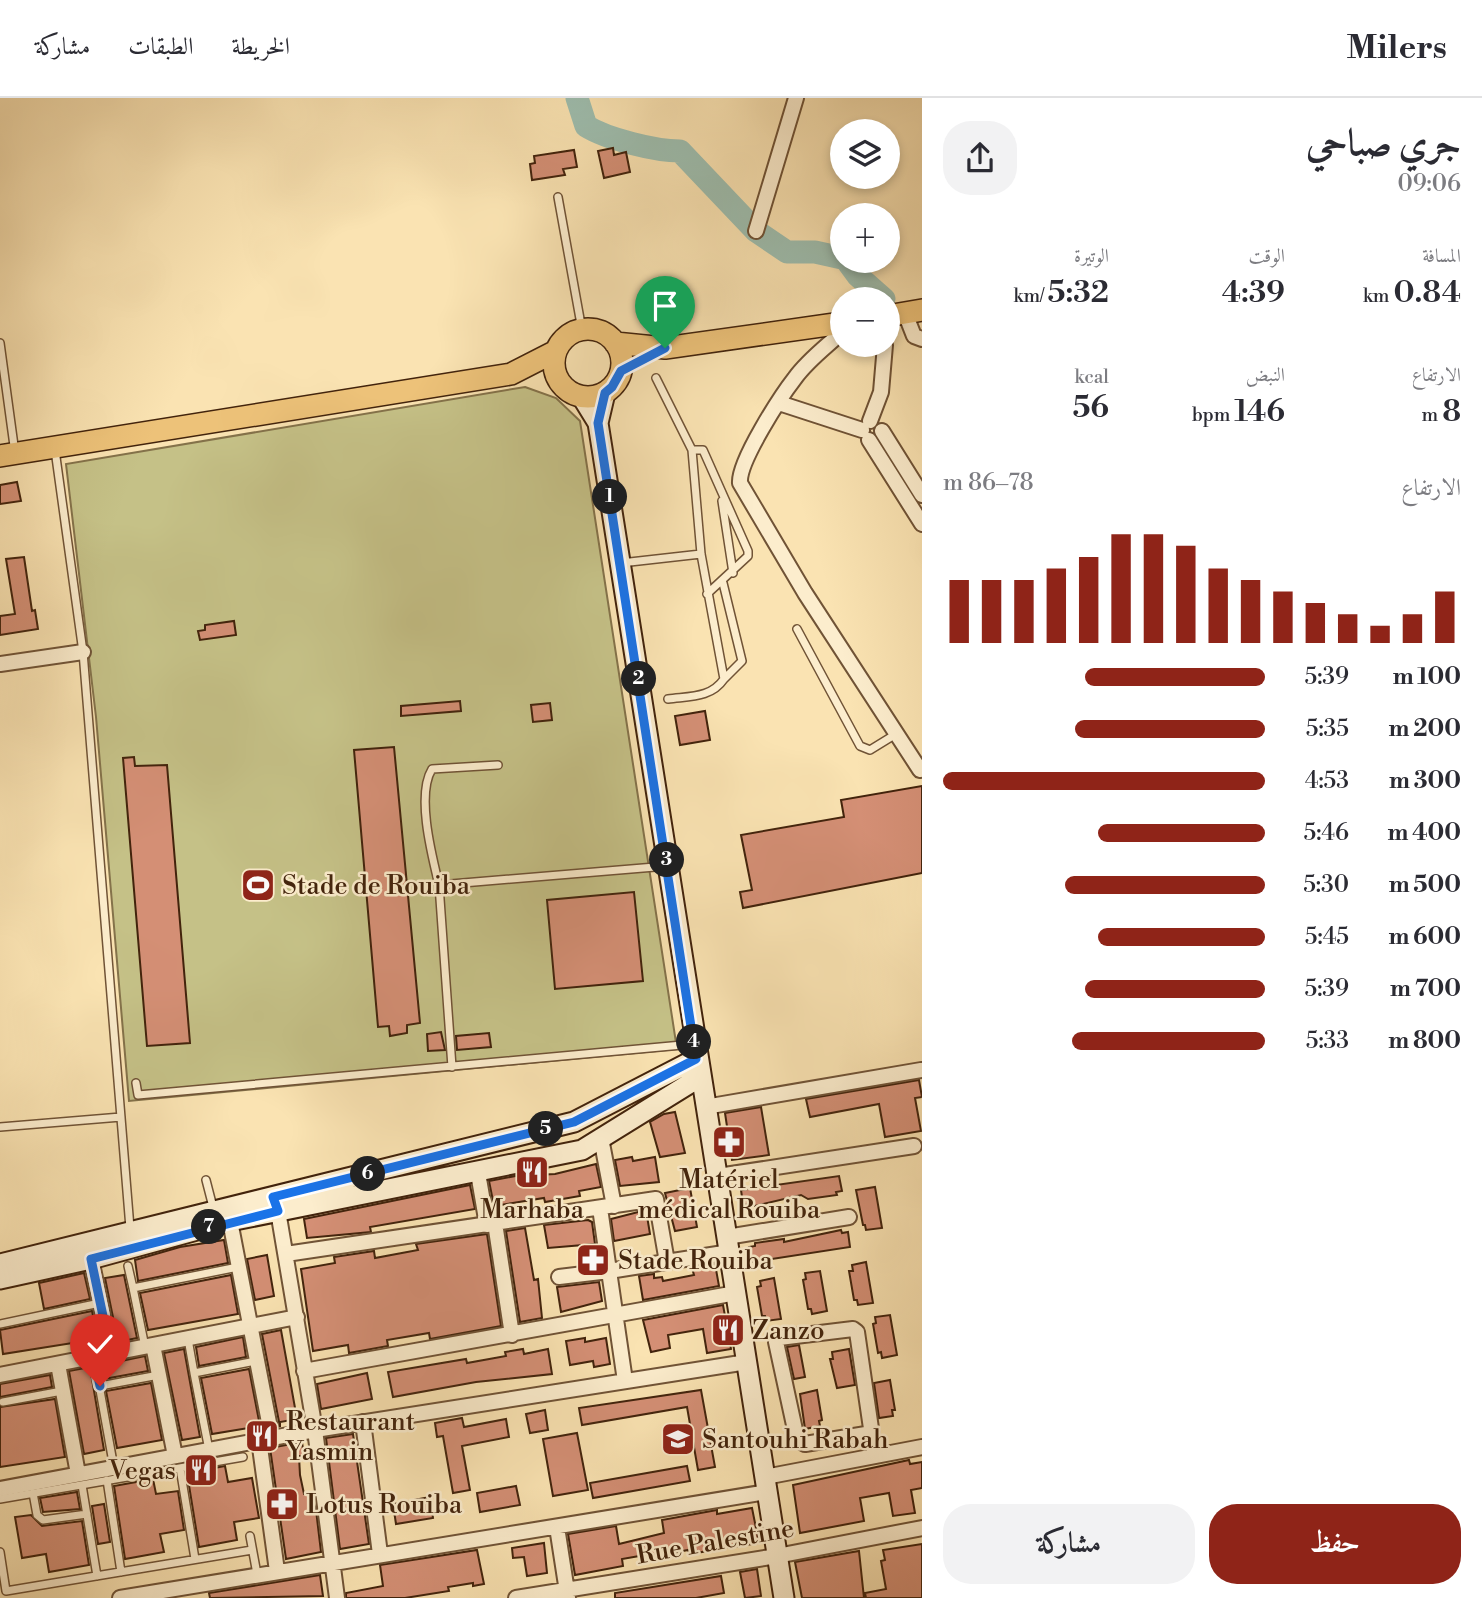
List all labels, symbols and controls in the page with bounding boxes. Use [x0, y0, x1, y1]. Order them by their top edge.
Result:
text: Milers [1346, 28, 1447, 69]
text: مشاركة [35, 32, 90, 62]
text: الطبقات [128, 32, 194, 62]
text: الخريطة [232, 32, 290, 62]
map controls [830, 119, 900, 357]
button: layers [830, 119, 900, 189]
text: جري صباحي [1306, 120, 1461, 167]
button: share [943, 121, 1017, 195]
text: 09:06 [1397, 170, 1461, 198]
button: + [830, 203, 900, 273]
text: الوتيرة [1074, 244, 1109, 268]
text: الوقت [1249, 244, 1285, 268]
text: المسافة [1422, 244, 1461, 268]
text: 5:32 [1048, 274, 1109, 312]
text: 4:39 [1222, 274, 1285, 312]
text: 0.84 [1393, 274, 1461, 312]
pin [635, 276, 695, 348]
text: /km [1013, 284, 1048, 308]
text: km [1363, 284, 1393, 308]
icon: arrive [646, 287, 684, 325]
button: − [830, 287, 900, 357]
text: النبض [1246, 363, 1285, 387]
text: الارتفاع [1412, 363, 1461, 387]
text: kcal [1075, 365, 1109, 389]
text: 56 [1072, 389, 1109, 427]
text: 146 [1234, 393, 1285, 431]
text: 8 [1442, 393, 1461, 431]
text: bpm [1192, 403, 1234, 427]
text: m [1422, 403, 1442, 427]
text: 78–86 m [943, 469, 1034, 497]
text: الارتفاع [1401, 474, 1461, 502]
pin: 1 [592, 480, 628, 514]
text: 1 [605, 484, 614, 508]
pin: 2 [622, 662, 656, 696]
text: 5:39 [1304, 663, 1349, 691]
text: 100 m [1393, 663, 1461, 691]
text: 2 [633, 666, 644, 690]
text: 5:35 [1306, 715, 1349, 743]
text: 200 m [1389, 715, 1461, 743]
text: 4:53 [1305, 767, 1349, 795]
text: 300 m [1389, 767, 1461, 795]
text: 5:46 [1304, 819, 1349, 847]
text: 400 m [1388, 819, 1461, 847]
pin: 3 [650, 842, 684, 878]
text: 3 [661, 847, 672, 871]
sports icon: Stade de Rouiba [239, 866, 277, 904]
place label: Stade de Rouiba [282, 870, 471, 902]
text: 5:30 [1303, 871, 1349, 899]
text: 500 m [1389, 871, 1461, 899]
text: 5:45 [1305, 923, 1349, 951]
text: 600 m [1388, 923, 1461, 951]
text: 5:39 [1304, 975, 1349, 1003]
text: 700 m [1390, 975, 1461, 1003]
pin: 4 [676, 1024, 712, 1060]
text: 5:33 [1306, 1027, 1349, 1055]
text: 800 m [1388, 1027, 1461, 1055]
text: 4 [687, 1029, 700, 1053]
pin: 5 [528, 1112, 564, 1146]
text: 5 [540, 1116, 551, 1140]
pharmacy icon: Matériel médical Rouiba [710, 1123, 748, 1161]
restaurant icon: Marhaba [513, 1153, 551, 1191]
pin: 6 [350, 1156, 386, 1192]
text: 6 [362, 1161, 373, 1185]
place label: Matériel médical Rouiba [638, 1164, 821, 1226]
place label: Marhaba [480, 1194, 585, 1226]
pin: 7 [192, 1210, 227, 1244]
text: 7 [203, 1214, 214, 1238]
pharmacy icon: Stade Rouiba [574, 1241, 612, 1279]
place label: Stade Rouiba [618, 1245, 774, 1277]
restaurant icon: Zanzo [709, 1311, 747, 1349]
pin [70, 1314, 130, 1386]
place label: Zanzo [752, 1315, 825, 1347]
icon: check [81, 1325, 119, 1363]
place label: Restaurant Yasmin [284, 1406, 415, 1468]
restaurant icon: Restaurant Yasmin [243, 1417, 281, 1455]
school or university icon: Santouhi Rabah [659, 1420, 697, 1458]
place label: Santouhi Rabah [702, 1424, 889, 1456]
restaurant icon: Vegas [182, 1451, 220, 1489]
place label: Vegas [107, 1455, 176, 1487]
pharmacy icon: Lotus Rouiba [263, 1485, 301, 1523]
place label: Lotus Rouiba [306, 1489, 463, 1521]
button: مشاركة [943, 1504, 1195, 1584]
button: حفظ [1209, 1504, 1461, 1584]
street label: Rue Palestine [634, 1512, 797, 1572]

